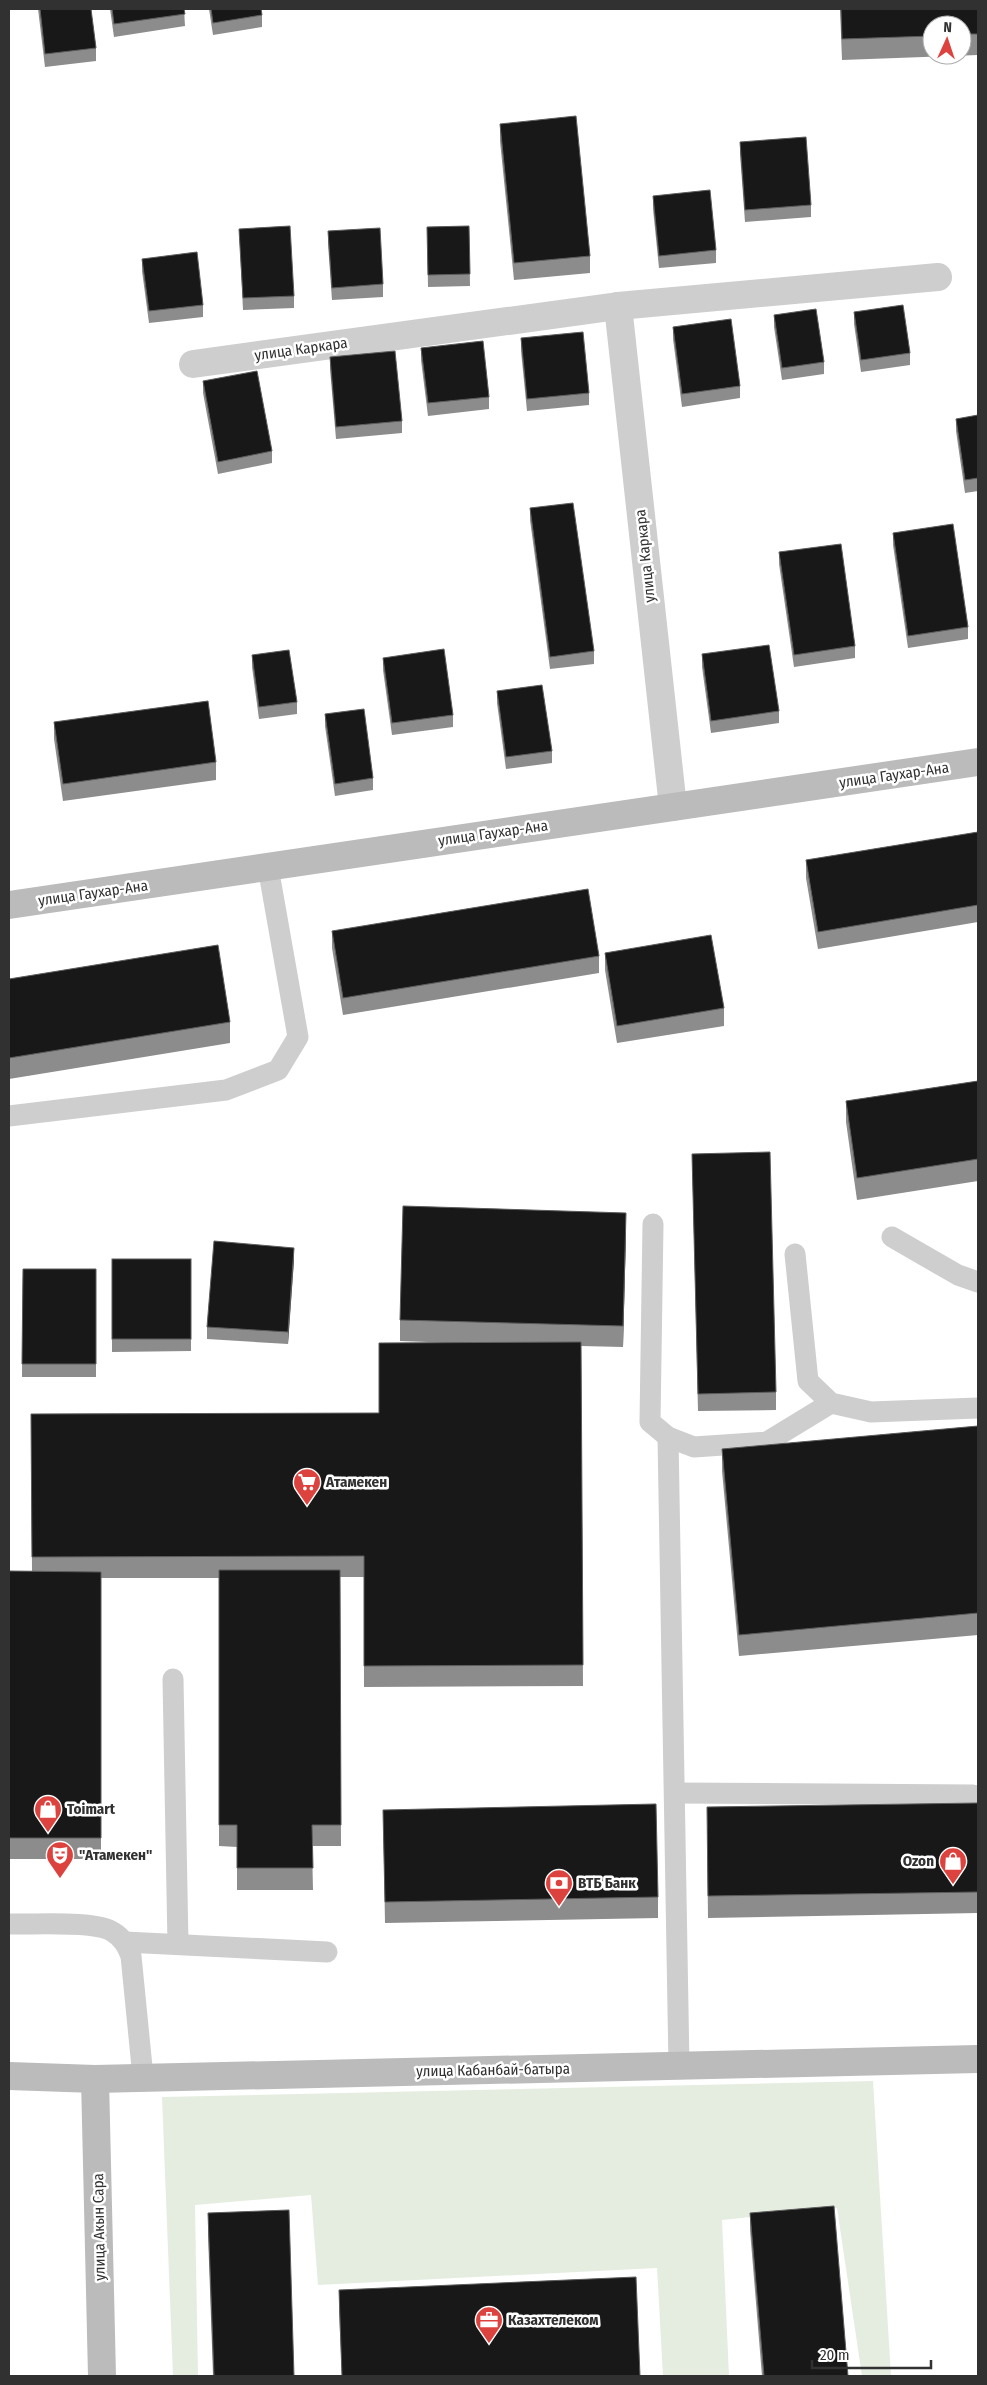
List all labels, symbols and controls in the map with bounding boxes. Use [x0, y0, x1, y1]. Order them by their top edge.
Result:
north arrow [922, 15, 972, 65]
text: N [943, 19, 952, 36]
street label: улица Каркара [253, 334, 349, 364]
street label: улица Каркара [631, 508, 659, 604]
street label: улица Гаухар-Ана [838, 758, 950, 792]
street label: улица Гаухар-Ана [437, 816, 549, 850]
street label: улица Гаухар-Ана [37, 876, 149, 910]
supermarket icon: Атамекен [292, 1467, 322, 1506]
place label: Атамекен [325, 1473, 387, 1491]
shop icon: Toimart [33, 1794, 63, 1833]
place label: Toimart [67, 1800, 116, 1818]
theatre icon: "Атамекен" [45, 1840, 75, 1879]
place label: "Атамекен" [79, 1846, 152, 1864]
shop icon: Ozon [938, 1846, 968, 1885]
place label: Ozon [903, 1852, 934, 1870]
bank icon: ВТБ Банк [544, 1868, 574, 1907]
place label: ВТБ Банк [578, 1874, 636, 1892]
street label: улица Кабанбай-батыра [416, 2060, 570, 2080]
street label: улица Акын Сара [89, 2173, 109, 2281]
office icon: Казахтелеком [474, 2305, 504, 2344]
place label: Казахтелеком [508, 2311, 598, 2329]
scale bar [812, 2338, 931, 2370]
text: 20 m [820, 2346, 850, 2364]

